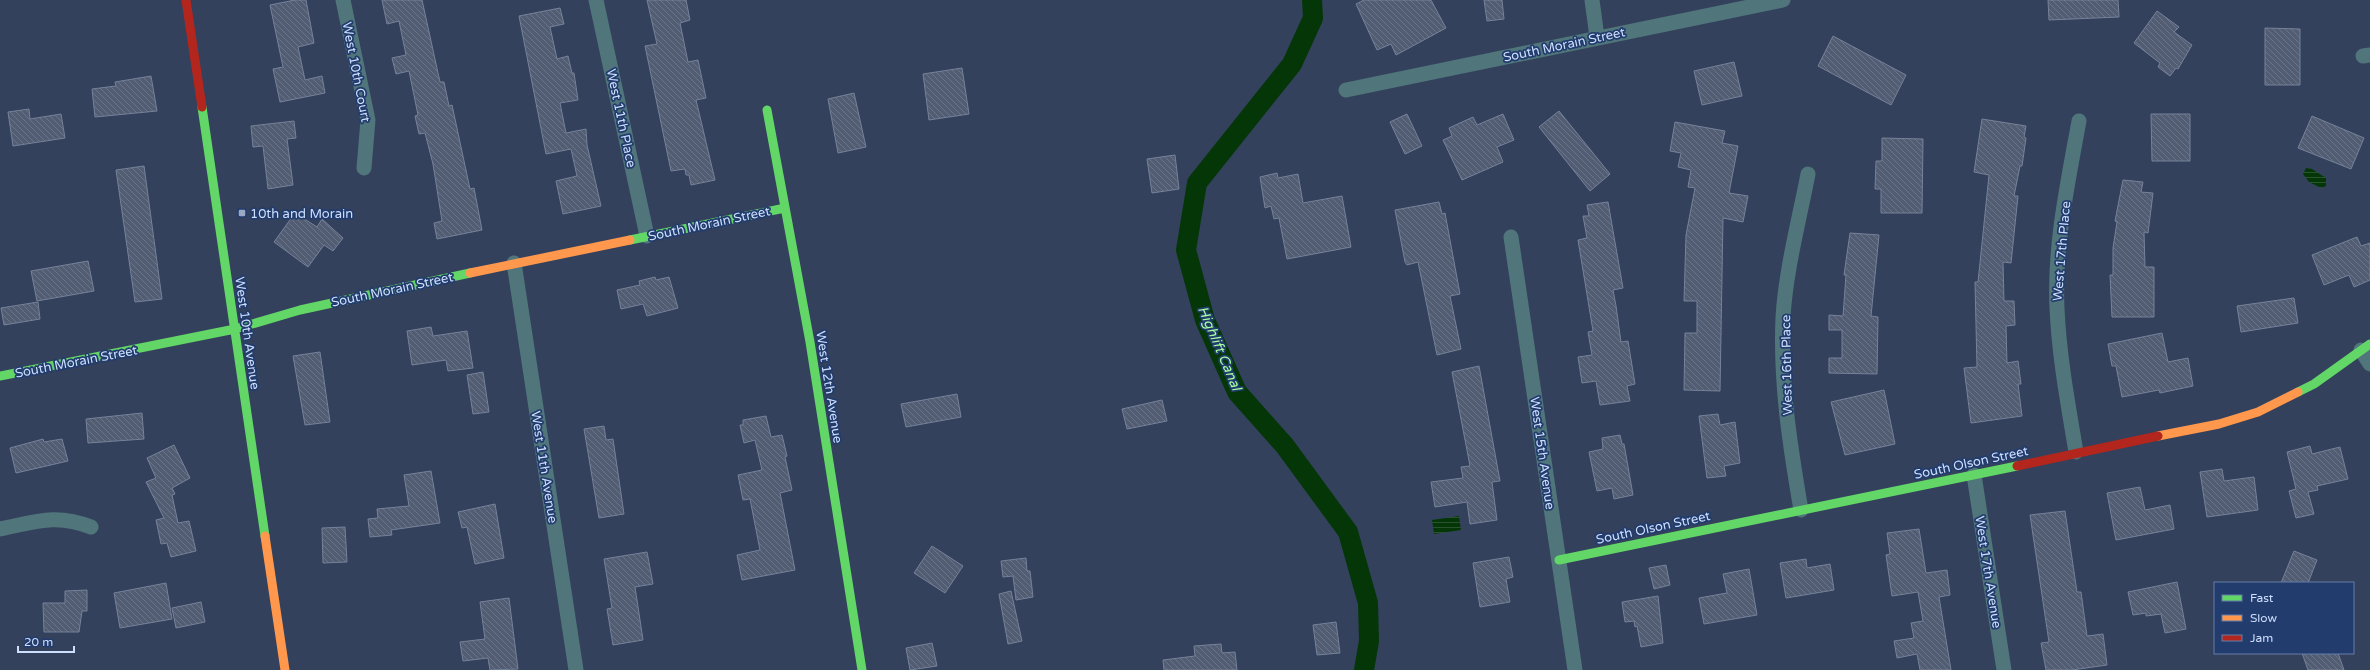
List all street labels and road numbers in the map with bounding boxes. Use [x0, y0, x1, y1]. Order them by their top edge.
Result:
street label: West 10th Court [338, 21, 374, 124]
street label: South Morain Street [1502, 24, 1627, 66]
street label: West 11th Place [603, 67, 639, 169]
street label: West 17th Place [2050, 200, 2074, 302]
street label: South Morain Street [647, 203, 772, 245]
street label: South Morain Street [330, 269, 455, 311]
street label: West 10th Avenue [231, 276, 263, 390]
street label: West 16th Place [1778, 315, 1796, 415]
street label: West 12th Avenue [812, 330, 846, 444]
street label: South Morain Street [14, 342, 139, 382]
street label: West 15th Avenue [1526, 396, 1558, 510]
street label: West 11th Avenue [527, 410, 561, 524]
street label: South Olson Street [1913, 443, 2030, 483]
street label: South Olson Street [1595, 508, 1712, 548]
street label: West 17th Avenue [1971, 515, 2005, 629]

